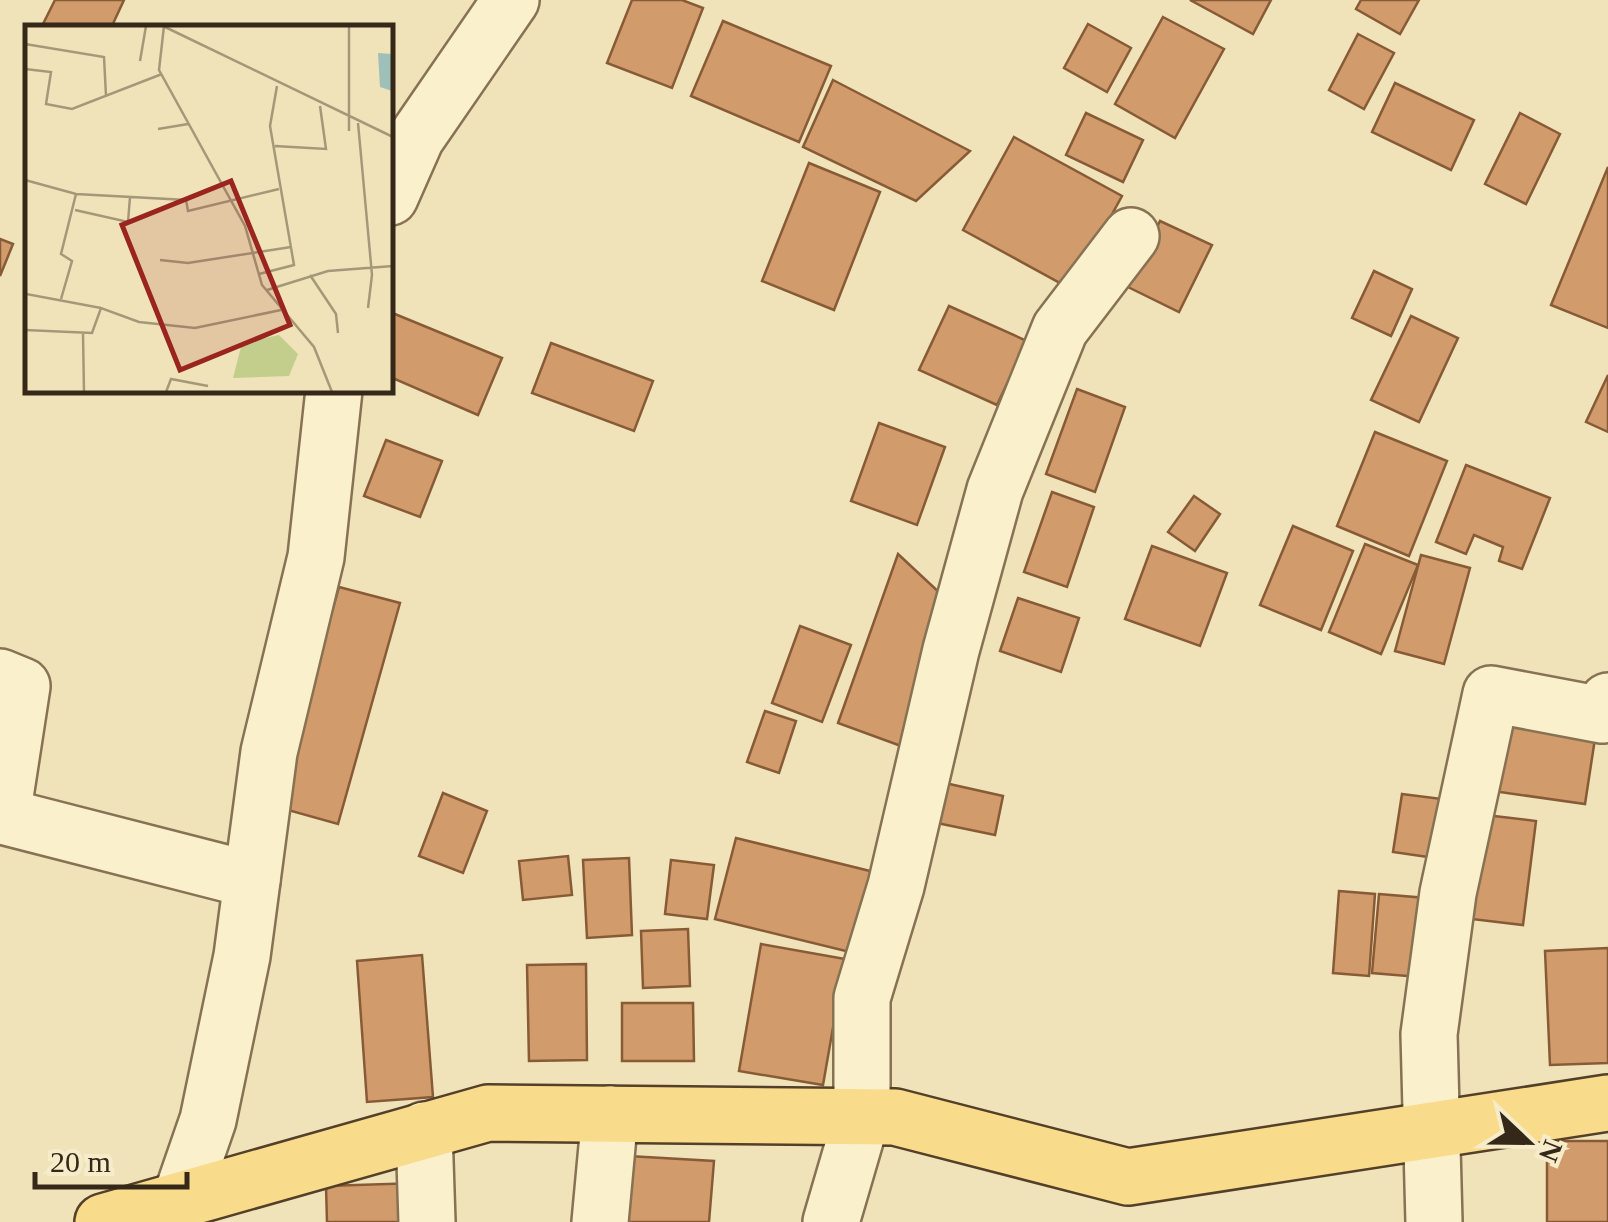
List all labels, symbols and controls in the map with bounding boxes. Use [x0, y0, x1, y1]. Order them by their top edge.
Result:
inset map [25, 25, 392, 392]
north arrow [1478, 1092, 1578, 1192]
scale bar [35, 1127, 188, 1189]
text: N [1533, 1136, 1569, 1166]
text: 20 m [50, 1145, 111, 1178]

